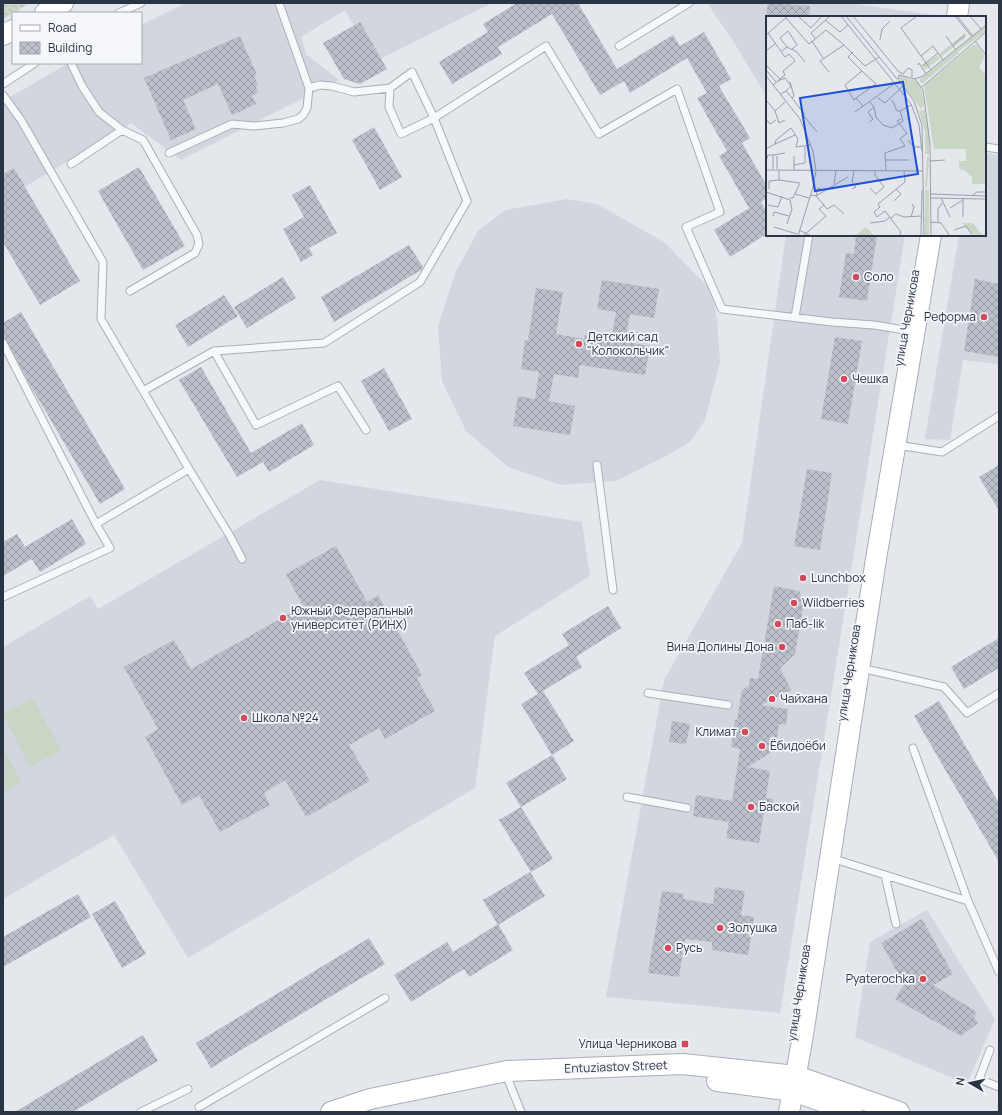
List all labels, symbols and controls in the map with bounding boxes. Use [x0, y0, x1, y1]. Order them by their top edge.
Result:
legend [12, 12, 142, 64]
inset map [766, 16, 986, 236]
text: Road [48, 19, 76, 36]
text: Building [48, 39, 92, 56]
place label: Соло [864, 268, 894, 285]
street label: улица Черникова [890, 268, 923, 368]
marker: Соло [851, 272, 861, 282]
place label: Реформа [924, 308, 976, 325]
marker: Реформа [979, 312, 989, 322]
place label: Детский сад "Колокольчик" [587, 328, 670, 359]
marker: Детский сад "Колокольчик" [574, 339, 584, 349]
place label: Чешка [852, 370, 889, 387]
marker: Чешка [839, 374, 849, 384]
place label: Lunchbox [811, 569, 866, 586]
marker: Lunchbox [798, 573, 808, 583]
place label: Wildberries [802, 594, 865, 611]
marker: Wildberries [789, 598, 799, 608]
place label: Южный Федеральный университет (РИНХ) [291, 602, 413, 633]
marker: Южный Федеральный университет (РИНХ) [278, 613, 288, 623]
place label: Паб-lik [786, 615, 826, 632]
marker: Паб-lik [773, 619, 783, 629]
street label: улица Черникова [832, 623, 865, 723]
place label: Вина Долины Дона [667, 638, 774, 655]
marker: Вина Долины Дона [777, 642, 787, 652]
place label: Чайхана [780, 690, 828, 707]
marker: Чайхана [767, 694, 777, 704]
place label: Школа №24 [252, 709, 319, 726]
marker: Школа №24 [239, 713, 249, 723]
place label: Климат [696, 723, 737, 740]
marker: Климат [740, 727, 750, 737]
place label: Ёбидоёби [770, 737, 826, 754]
marker: Ёбидоёби [757, 741, 767, 751]
place label: Баской [759, 798, 799, 815]
marker: Баской [746, 802, 756, 812]
place label: Золушка [728, 919, 777, 936]
marker: Золушка [715, 923, 725, 933]
place label: Русь [676, 939, 702, 956]
marker: Русь [663, 943, 673, 953]
street label: улица Черникова [782, 943, 815, 1043]
place label: Pyaterochka [846, 970, 915, 987]
marker: Pyaterochka [918, 974, 928, 984]
place label: Улица Черникова [578, 1035, 677, 1052]
marker: Улица Черникова [680, 1039, 690, 1049]
street label: Entuziastov Street [564, 1056, 668, 1077]
north arrow [950, 1063, 990, 1103]
text: N [952, 1076, 968, 1086]

